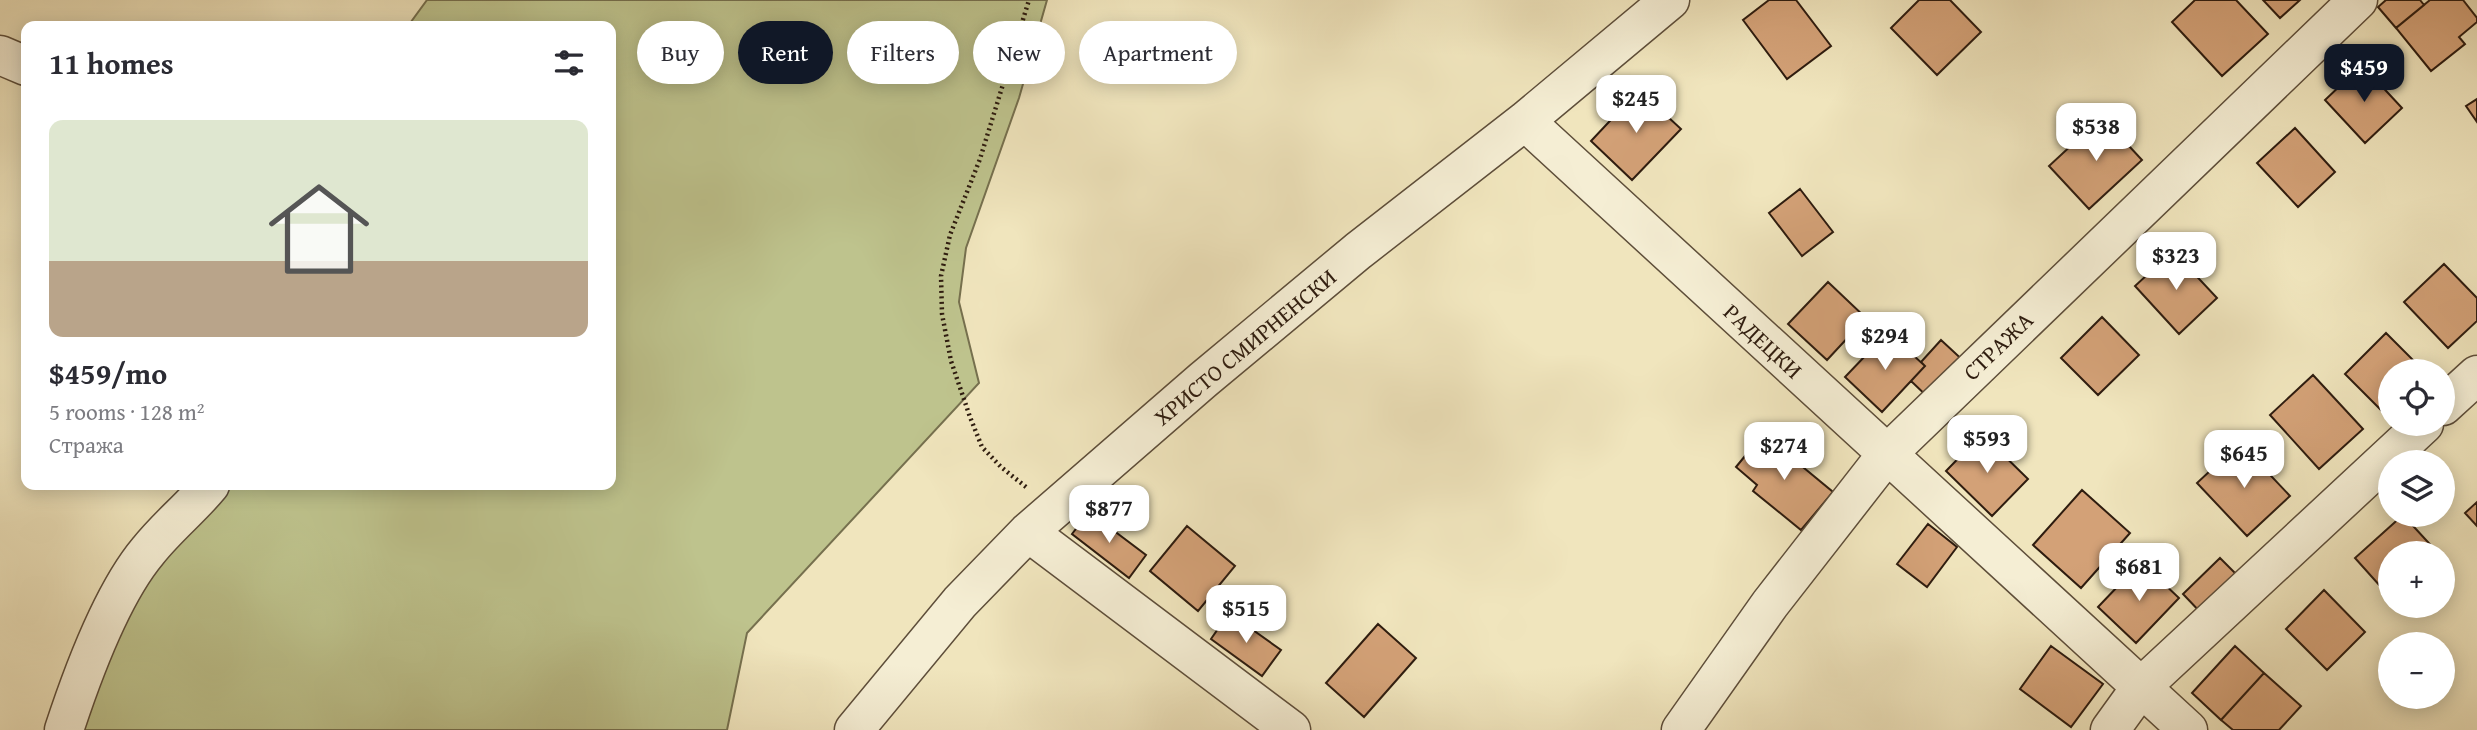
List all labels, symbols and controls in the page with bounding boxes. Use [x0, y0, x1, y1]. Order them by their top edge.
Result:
chip: Buy [637, 21, 724, 84]
chip: Rent [738, 21, 833, 84]
chip: Filters [847, 21, 959, 84]
chip: New [973, 21, 1065, 84]
chip: Apartment [1079, 21, 1237, 84]
text: 11 homes [49, 41, 174, 85]
icon: filters [550, 44, 588, 82]
pin: $459 [2323, 44, 2405, 104]
text: $459 [2340, 50, 2388, 83]
pin: $245 [1595, 76, 1677, 135]
text: $245 [1612, 81, 1660, 114]
pin: $538 [2055, 104, 2137, 163]
text: $538 [2072, 109, 2120, 142]
icon: home [256, 166, 382, 292]
pin: $323 [2135, 232, 2217, 292]
text: $323 [2152, 238, 2200, 271]
street label: ХРИСТО СМИРНЕНСКИ [1146, 260, 1343, 433]
street label: РАДЕЦКИ [1717, 295, 1810, 386]
street label: СТРАЖА [1955, 304, 2040, 387]
pin: $294 [1844, 312, 1926, 372]
text: $294 [1861, 318, 1909, 351]
text: $459/mo [49, 351, 167, 395]
map controls [2378, 359, 2455, 709]
button: locate [2378, 359, 2455, 436]
text: 5 rooms · 128 m² [49, 395, 204, 428]
pin: $593 [1946, 416, 2028, 475]
text: $593 [1963, 421, 2011, 454]
pin: $274 [1743, 422, 1825, 482]
text: Стража [49, 428, 124, 461]
text: $274 [1760, 428, 1808, 461]
pin: $645 [2203, 430, 2285, 490]
text: $645 [2220, 436, 2268, 469]
button: layers [2378, 450, 2455, 527]
pin: $877 [1068, 486, 1150, 545]
text: $877 [1085, 491, 1133, 524]
button: + [2378, 541, 2455, 618]
pin: $681 [2098, 544, 2180, 603]
text: $681 [2115, 549, 2163, 582]
pin: $515 [1205, 586, 1287, 645]
text: $515 [1222, 591, 1270, 624]
button: − [2378, 632, 2455, 709]

